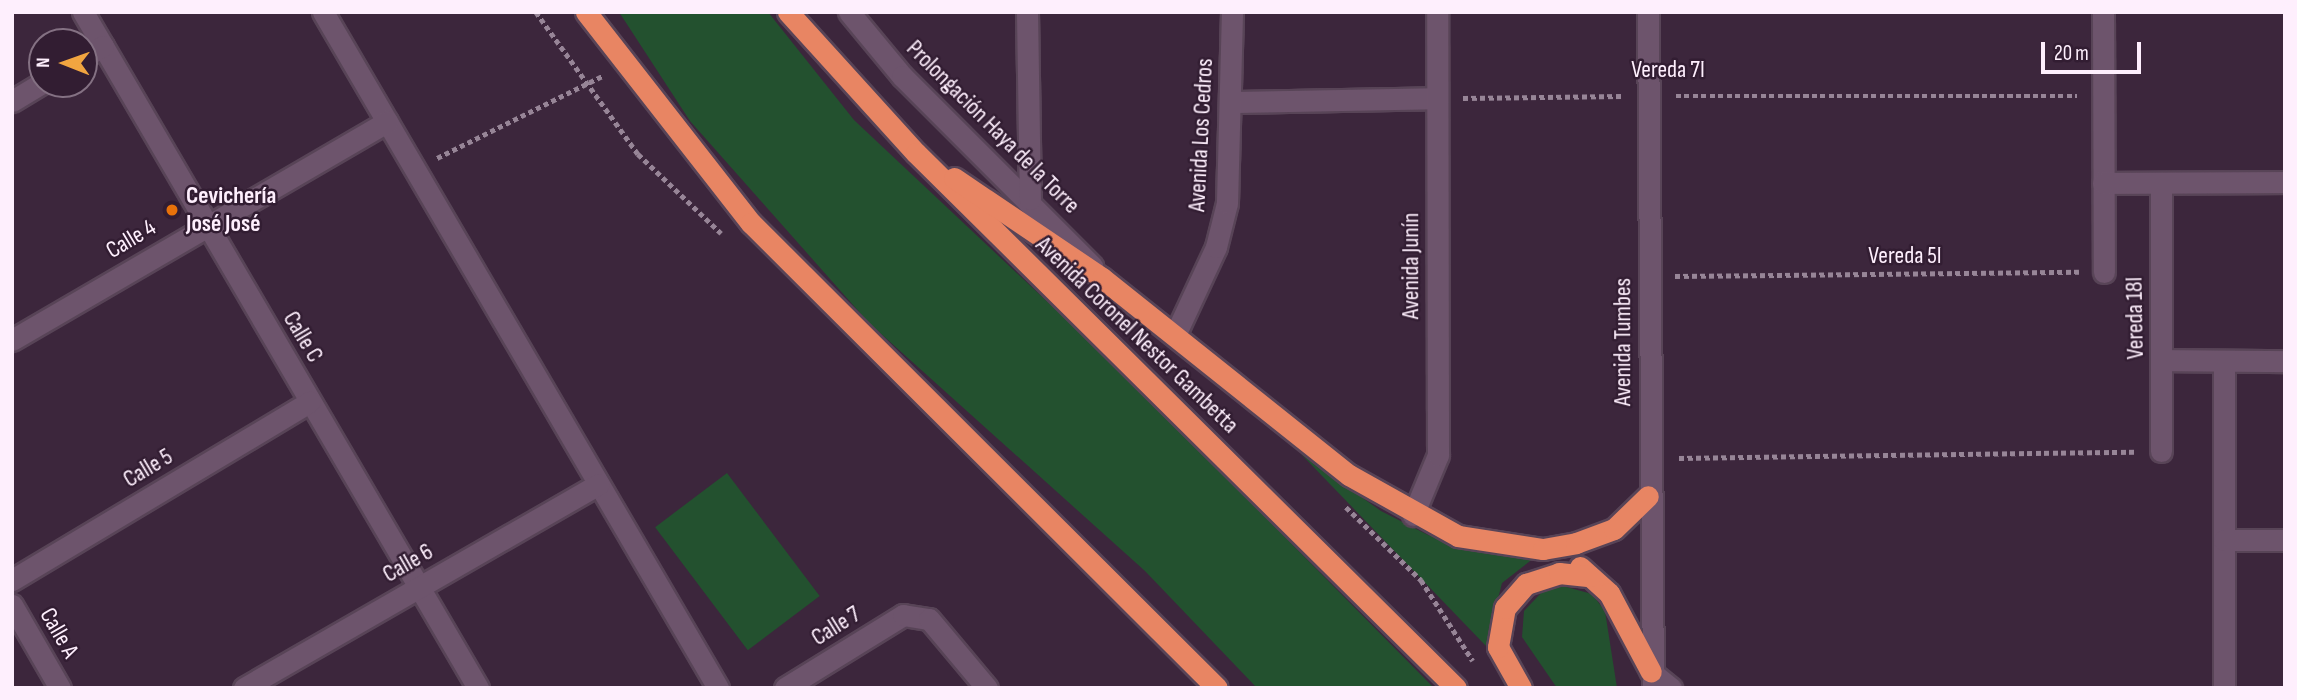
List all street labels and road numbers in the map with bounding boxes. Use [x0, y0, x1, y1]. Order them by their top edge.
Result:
street label: Prolongación Haya de la Torre [900, 34, 1086, 220]
street label: Vereda 7I [1631, 56, 1705, 84]
street label: Avenida Los Cedros [1183, 58, 1219, 212]
street label: Calle 4 [101, 213, 161, 265]
street label: Avenida Junín [1397, 213, 1425, 319]
street label: Avenida Coronel Nestor Gambetta [1030, 231, 1244, 439]
street label: Vereda 5I [1868, 242, 1942, 270]
street label: Vereda 18I [2120, 276, 2150, 360]
street label: Avenida Tumbes [1609, 278, 1637, 406]
street label: Calle C [277, 306, 329, 368]
street label: Calle 5 [118, 442, 178, 494]
street label: Calle 6 [378, 537, 438, 589]
street label: Calle 7 [806, 600, 866, 652]
street label: Calle A [33, 603, 85, 663]

